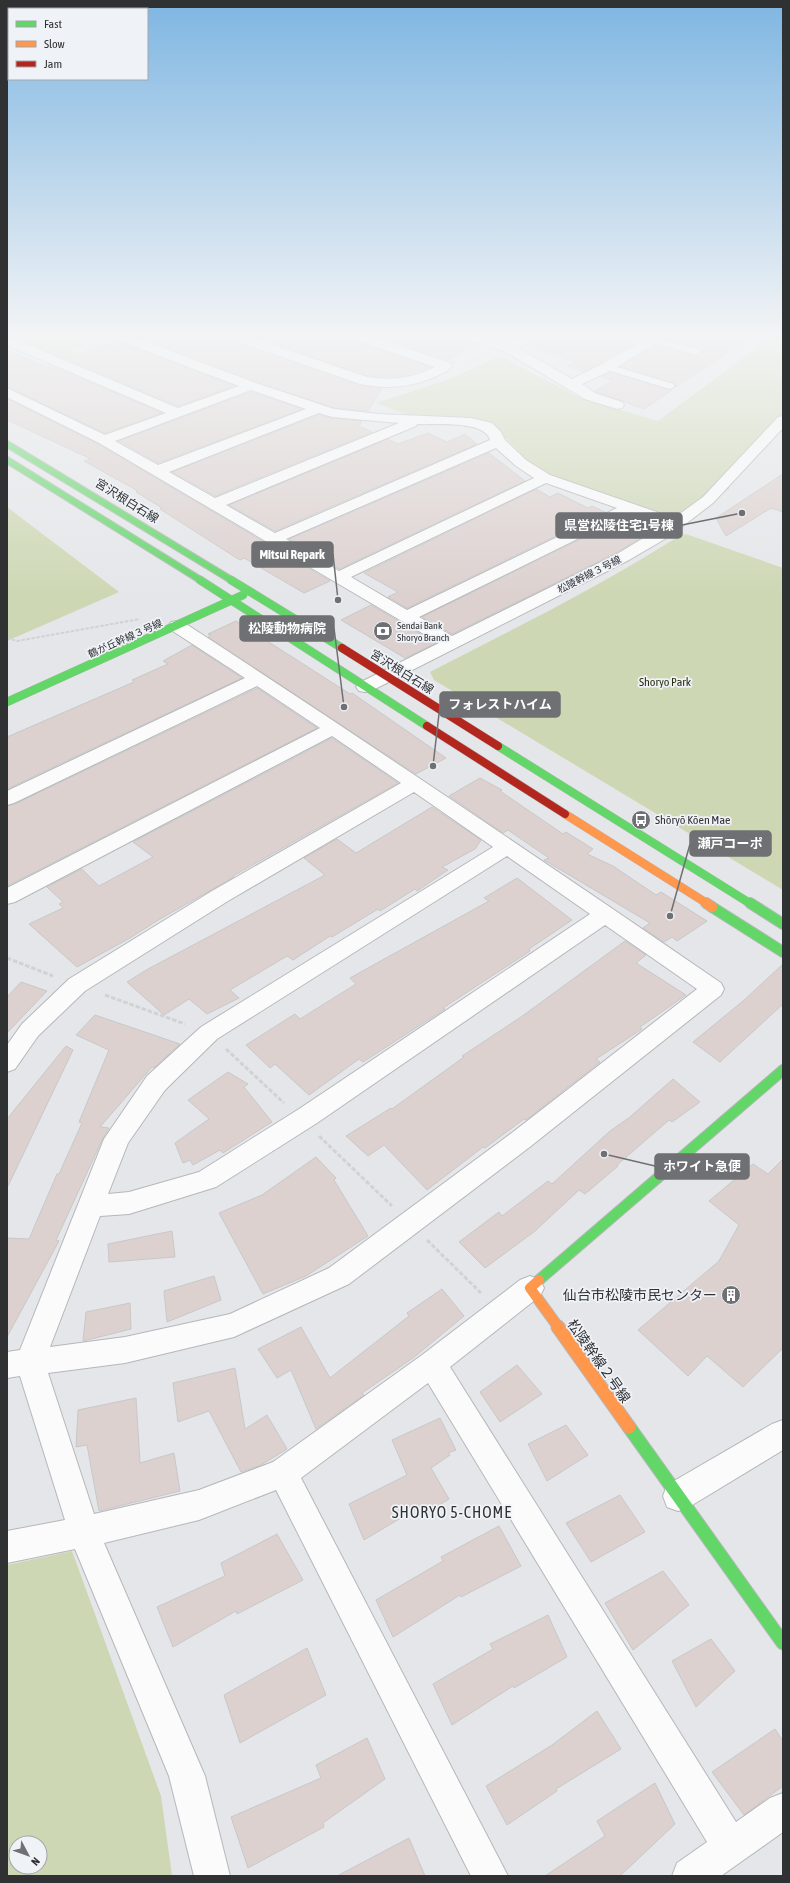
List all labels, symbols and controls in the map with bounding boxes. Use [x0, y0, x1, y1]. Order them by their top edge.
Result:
legend [8, 8, 148, 80]
text: Fast [44, 17, 62, 31]
text: Slow [44, 37, 65, 51]
text: Jam [44, 57, 62, 71]
street label: 宮沢根白石線 [93, 476, 161, 526]
callout: 県営松陵住宅1号棟 [556, 513, 682, 538]
text: 県営松陵住宅1号棟 [564, 518, 674, 533]
callout: Mitsui Repark [252, 542, 333, 567]
text: Mitsui Repark [259, 547, 325, 562]
street label: 松陵幹線３号線 [556, 554, 623, 595]
callout: 松陵動物病院 [240, 616, 334, 641]
street label: 鶴が丘幹線３号線 [86, 617, 164, 660]
bank icon: Sendai Bank Shoryo Branch [372, 620, 394, 642]
place label: Sendai Bank Shoryo Branch [397, 620, 449, 643]
text: 松陵動物病院 [248, 621, 326, 636]
street label: 宮沢根白石線 [368, 647, 436, 697]
park label: Shoryo Park [639, 675, 692, 689]
callout: フォレストハイム [440, 692, 560, 717]
text: フォレストハイム [448, 697, 552, 712]
bus stop icon: Shōryō Kōen Mae [630, 809, 652, 831]
place label: Shōryō Kōen Mae [655, 813, 730, 827]
callout: 瀬戸コーポ [690, 831, 771, 856]
text: 瀬戸コーポ [697, 836, 763, 851]
callout: ホワイト急便 [655, 1154, 749, 1179]
text: ホワイト急便 [663, 1159, 741, 1174]
building icon: 仙台市松陵市民センター [720, 1284, 742, 1306]
place label: 仙台市松陵市民センター [563, 1287, 717, 1303]
street label: 松陵幹線２号線 [564, 1316, 634, 1406]
district label: SHORYO 5-CHOME [392, 1503, 512, 1521]
north arrow [8, 1835, 48, 1875]
text: N [29, 1855, 42, 1868]

